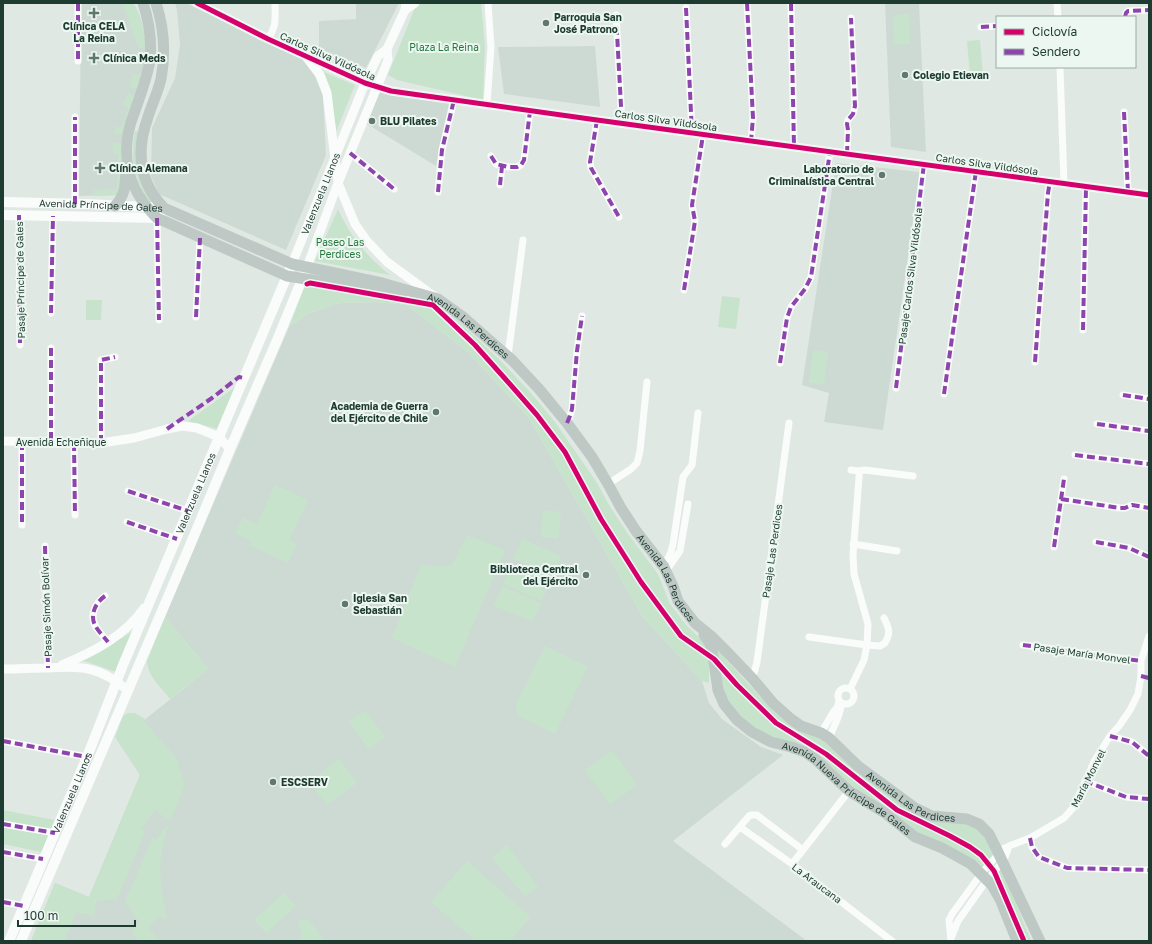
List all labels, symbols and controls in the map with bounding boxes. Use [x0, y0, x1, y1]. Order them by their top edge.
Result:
marker: Clínica CELA La Reina [88, 7, 100, 19]
place label: Parroquia San José Patrono [554, 11, 622, 35]
legend [996, 16, 1136, 68]
marker: Parroquia San José Patrono [541, 18, 551, 28]
place label: Clínica CELA La Reina [63, 20, 125, 44]
text: Ciclovía [1032, 24, 1077, 39]
street label: Carlos Silva Vildósola [278, 29, 378, 83]
park label: Plaza La Reina [409, 41, 479, 53]
text: Sendero [1032, 44, 1080, 59]
marker: Clínica Meds [88, 52, 100, 64]
place label: Clínica Meds [103, 52, 166, 64]
place label: Colegio Etievan [913, 69, 989, 81]
marker: Colegio Etievan [900, 70, 910, 80]
street label: Carlos Silva Vildósola [614, 107, 718, 133]
place label: BLU Pilates [380, 115, 437, 127]
marker: BLU Pilates [367, 116, 377, 126]
street label: Valenzuela Llanos [299, 151, 342, 236]
street label: Carlos Silva Vildósola [935, 151, 1039, 177]
marker: Clínica Alemana [94, 162, 106, 174]
place label: Clínica Alemana [109, 162, 188, 174]
place label: Laboratorio de Criminalística Central [769, 163, 875, 187]
marker: Laboratorio de Criminalística Central [877, 170, 887, 180]
street label: Avenida Príncipe de Gales [39, 197, 163, 214]
street label: Pasaje Carlos Silva Vildósola [896, 207, 924, 345]
street label: Pasaje Príncipe de Gales [13, 221, 27, 339]
park label: Paseo Las Perdices [316, 236, 364, 260]
street label: Avenida Las Perdices [426, 290, 512, 361]
place label: Academia de Guerra del Ejército de Chile [330, 400, 428, 424]
marker: Academia de Guerra del Ejército de Chile [431, 407, 441, 417]
street label: Avenida Echeñique [16, 436, 107, 448]
street label: Valenzuela Llanos [173, 451, 218, 536]
street label: Pasaje Las Perdices [759, 503, 785, 599]
street label: Avenida Las Perdices [634, 531, 697, 624]
street label: Pasaje Simón Bolívar [38, 557, 54, 657]
place label: Biblioteca Central del Ejército [490, 563, 579, 587]
marker: Biblioteca Central del Ejército [581, 570, 591, 580]
place label: Iglesia San Sebastián [353, 592, 407, 616]
marker: Iglesia San Sebastián [340, 599, 350, 609]
street label: Pasaje María Monvel [1033, 640, 1131, 666]
street label: Avenida Nueva Príncipe de Gales [781, 739, 913, 837]
street label: María Monvel [1068, 747, 1108, 809]
street label: Valenzuela Llanos [49, 750, 94, 835]
street label: Avenida Las Perdices [864, 768, 956, 824]
place label: ESCSERV [281, 776, 328, 788]
marker: ESCSERV [268, 777, 278, 787]
street label: La Araucana [790, 860, 844, 906]
scale bar [18, 902, 135, 928]
text: 100 m [24, 908, 58, 923]

